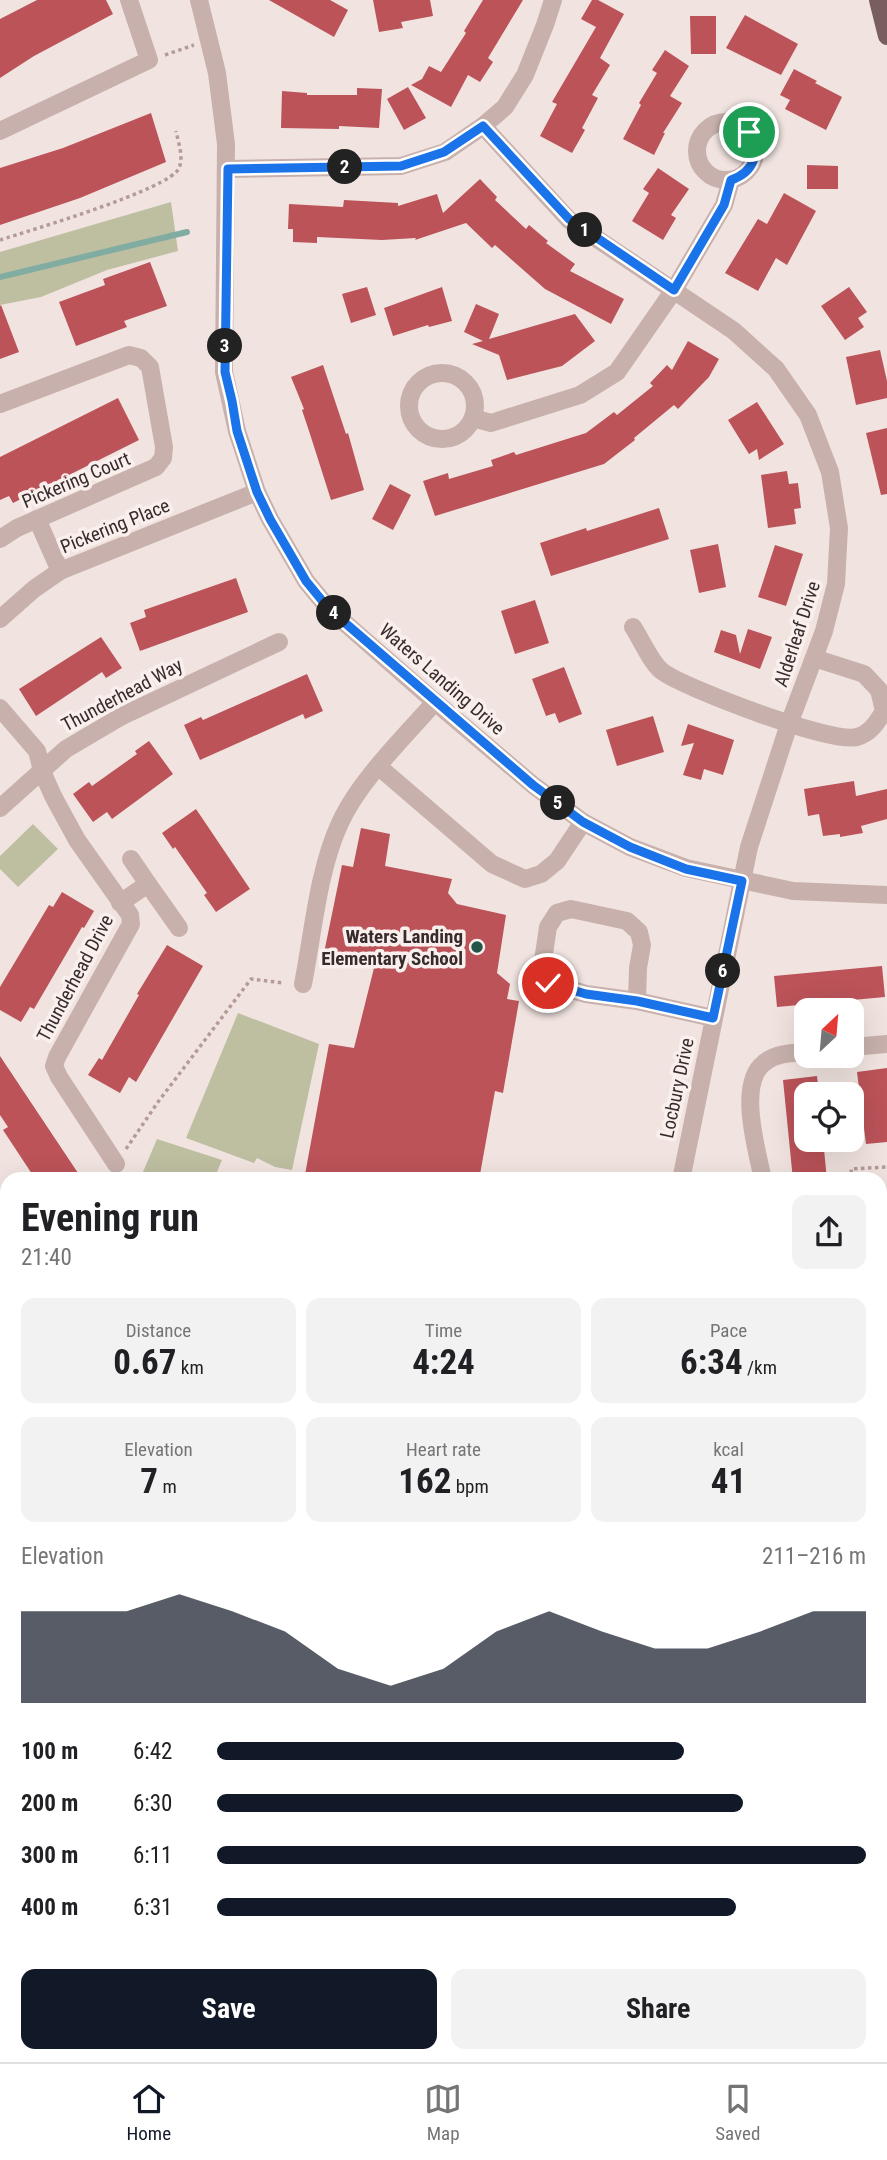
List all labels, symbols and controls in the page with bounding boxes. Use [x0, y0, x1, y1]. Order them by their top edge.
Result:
pin [719, 102, 779, 162]
icon: arrive [730, 113, 768, 151]
pin: 2 [328, 150, 362, 184]
text: 2 [340, 155, 349, 178]
pin: 1 [568, 212, 602, 247]
text: 1 [580, 218, 589, 241]
pin: 3 [208, 328, 243, 364]
text: 3 [220, 334, 229, 357]
street label: Pickering Court [18, 447, 134, 513]
street label: Pickering Place [57, 494, 173, 558]
street label: Alderleaf Drive [769, 578, 825, 690]
pin: 4 [316, 596, 352, 630]
text: 4 [329, 601, 338, 624]
street label: Waters Landing Drive [375, 618, 509, 740]
street label: Thunderhead Way [58, 653, 186, 737]
pin: 5 [540, 786, 576, 820]
text: 5 [553, 791, 562, 814]
street label: Thunderhead Drive [32, 911, 118, 1045]
place label: Waters Landing Elementary School [321, 925, 463, 970]
marker: Waters Landing Elementary School [469, 939, 485, 955]
pin [518, 953, 578, 1013]
pin: 6 [706, 954, 740, 988]
text: 6 [718, 959, 727, 982]
icon: check [529, 964, 567, 1002]
north arrow [794, 998, 864, 1068]
map controls [794, 998, 864, 1152]
street label: Locbury Drive [655, 1036, 699, 1140]
button: locate [794, 1082, 864, 1152]
button: share [792, 1195, 866, 1269]
text: Evening run [21, 1196, 199, 1240]
text: 21:40 [21, 1244, 72, 1271]
text: Distance [126, 1319, 191, 1342]
text: Time [425, 1319, 462, 1342]
text: Pace [710, 1319, 747, 1342]
text: 0.67 [113, 1342, 177, 1383]
text: 4:24 [412, 1342, 475, 1383]
text: 6:34 [680, 1342, 743, 1383]
text: km [177, 1356, 204, 1379]
text: /km [743, 1356, 777, 1379]
text: Elevation [124, 1438, 193, 1461]
text: Heart rate [406, 1438, 481, 1461]
text: kcal [713, 1438, 744, 1461]
text: 7 [140, 1461, 158, 1502]
text: 162 [398, 1461, 451, 1502]
text: 41 [711, 1461, 746, 1502]
text: m [158, 1475, 177, 1498]
text: bpm [451, 1475, 489, 1498]
text: Elevation [21, 1543, 104, 1570]
text: 211–216 m [762, 1543, 866, 1570]
text: 100 m [21, 1738, 78, 1765]
text: 6:42 [133, 1738, 172, 1765]
text: 200 m [21, 1790, 78, 1817]
text: 6:30 [133, 1790, 172, 1817]
text: 300 m [21, 1842, 78, 1869]
text: 6:11 [133, 1842, 172, 1869]
text: 400 m [21, 1894, 78, 1921]
text: 6:31 [133, 1894, 172, 1921]
button: Save [21, 1969, 437, 2049]
button: Share [451, 1969, 866, 2049]
tab: Home [127, 2080, 171, 2145]
tab: Map [424, 2080, 462, 2145]
tab: Saved [715, 2080, 760, 2145]

